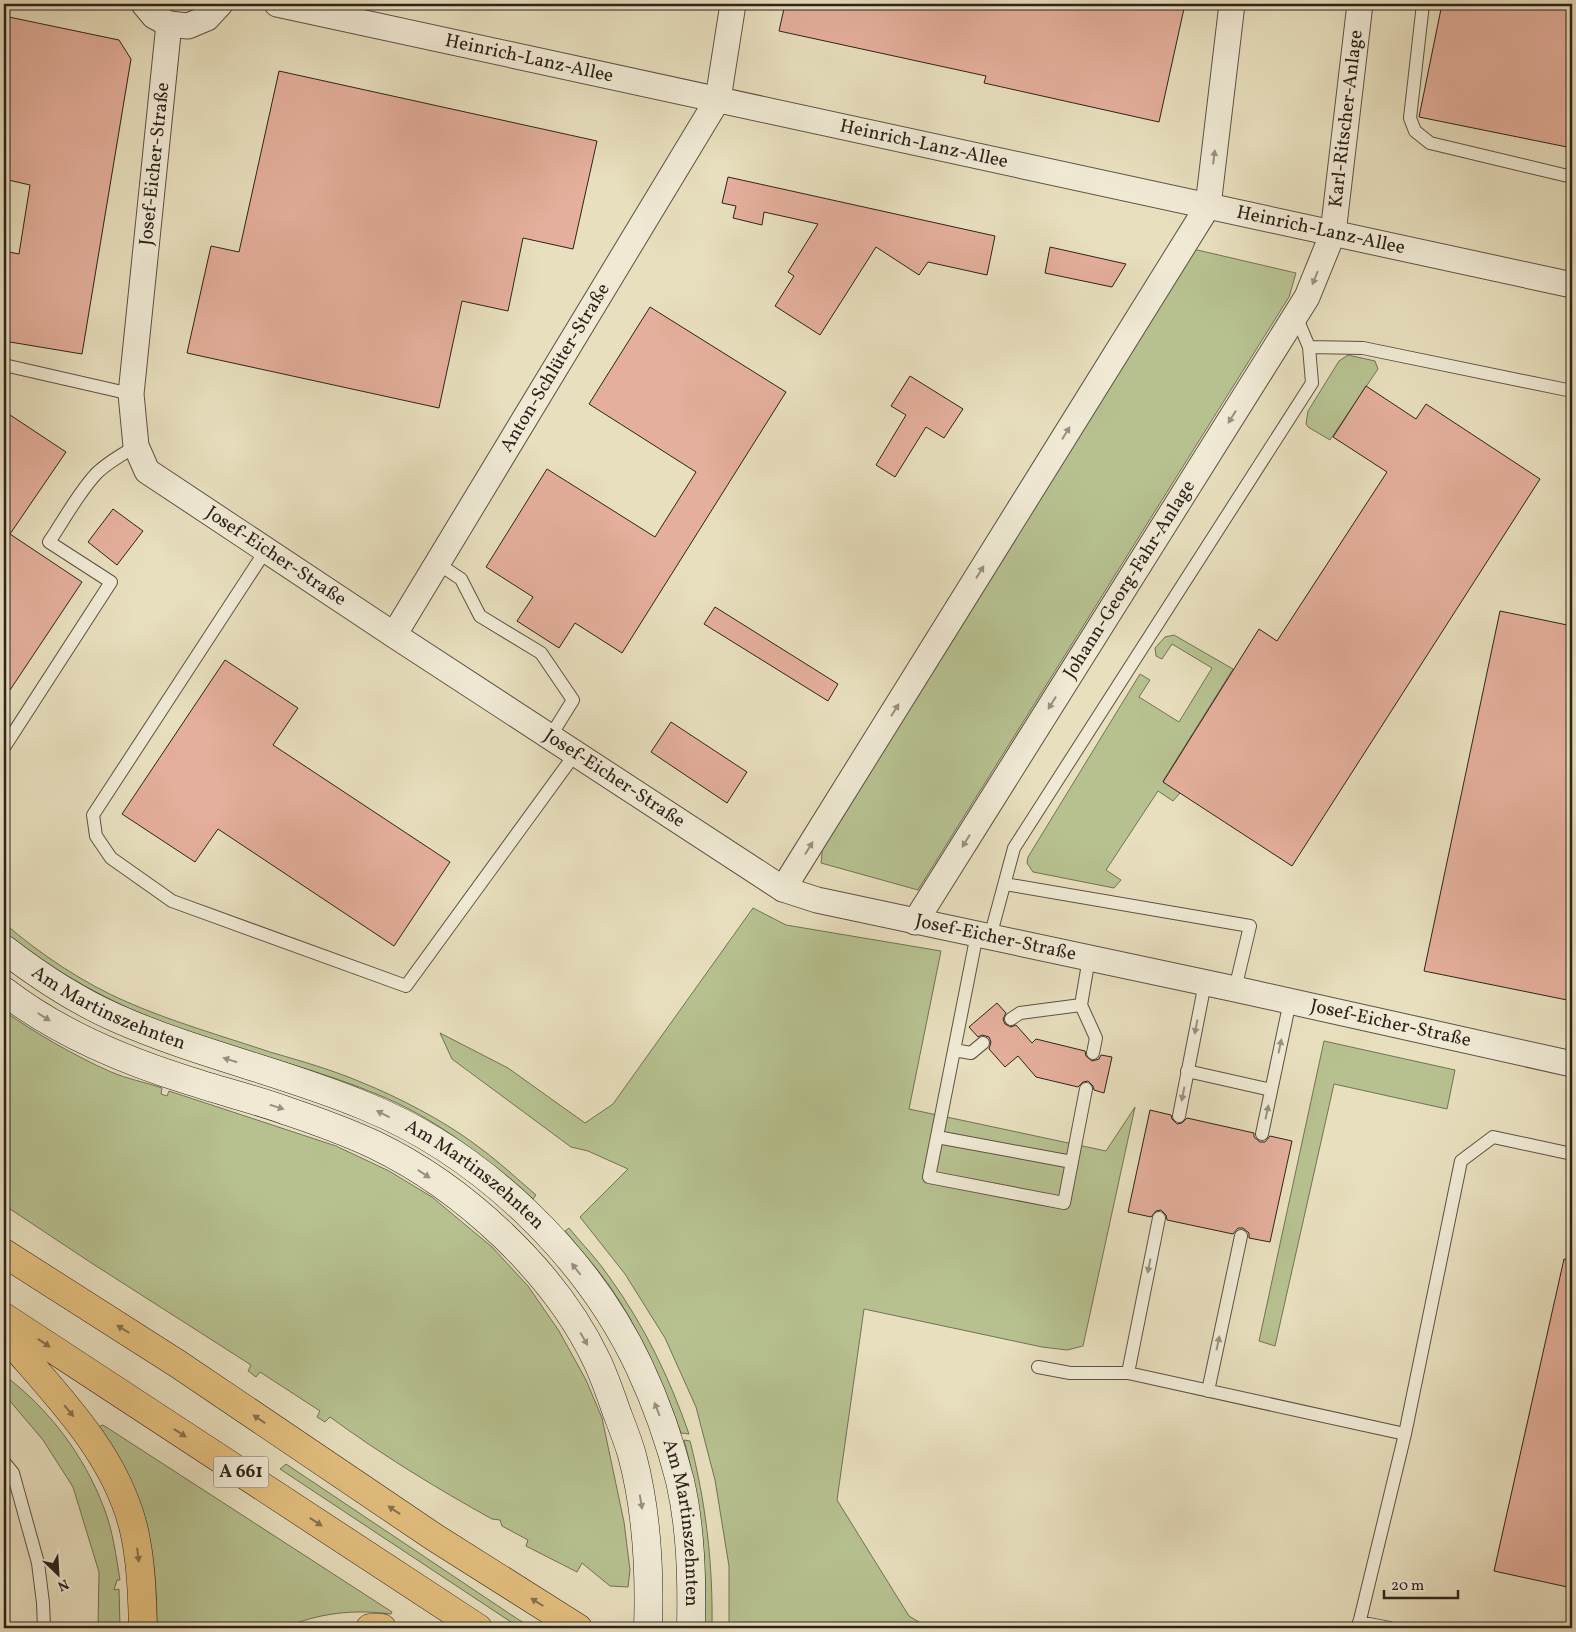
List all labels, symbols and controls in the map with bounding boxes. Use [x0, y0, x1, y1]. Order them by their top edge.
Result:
street label: Heinrich-Lanz-Allee [443, 28, 616, 90]
street label: Karl-Ritscher-Anlage [1323, 28, 1370, 209]
street label: Josef-Eicher-Straße [134, 81, 176, 247]
street label: Heinrich-Lanz-Allee [837, 113, 1010, 175]
one-way arrow [1210, 149, 1218, 165]
street label: Heinrich-Lanz-Allee [1234, 200, 1407, 261]
one-way arrow [1311, 271, 1319, 286]
street label: Anton-Schlüter-Straße [494, 279, 617, 457]
one-way arrow [1227, 410, 1236, 424]
one-way arrow [1061, 427, 1070, 440]
street label: Johann-Georg-Fahr-Anlage [1058, 475, 1202, 684]
street label: Josef-Eicher-Straße [200, 500, 351, 613]
one-way arrow [976, 565, 985, 578]
one-way arrow [1048, 696, 1057, 710]
one-way arrow [890, 703, 899, 716]
street label: Josef-Eicher-Straße [538, 723, 690, 834]
one-way arrow [961, 834, 971, 847]
one-way arrow [804, 841, 813, 854]
street label: Josef-Eicher-Straße [913, 908, 1079, 968]
street label: Am Martinszehnten [26, 960, 189, 1057]
street label: Josef-Eicher-Straße [1308, 993, 1473, 1054]
one-way arrow [38, 1013, 51, 1022]
one-way arrow [1192, 1019, 1200, 1034]
one-way arrow [1277, 1037, 1285, 1053]
one-way arrow [222, 1055, 237, 1063]
one-way arrow [1179, 1086, 1187, 1102]
one-way arrow [269, 1104, 284, 1112]
one-way arrow [1263, 1104, 1271, 1120]
one-way arrow [376, 1110, 390, 1118]
street label: Am Martinszehnten [400, 1114, 550, 1236]
one-way arrow [418, 1169, 431, 1179]
one-way arrow [1145, 1259, 1153, 1275]
one-way arrow [571, 1262, 582, 1275]
one-way arrow [117, 1325, 130, 1334]
one-way arrow [580, 1333, 589, 1346]
one-way arrow [1214, 1335, 1222, 1350]
one-way arrow [38, 1339, 51, 1348]
one-way arrow [653, 1401, 661, 1416]
one-way arrow [63, 1405, 74, 1417]
one-way arrow [252, 1414, 266, 1424]
one-way arrow [174, 1428, 187, 1438]
street label: Am Martinszehnten [656, 1436, 704, 1607]
road number: A 661 [214, 1456, 268, 1488]
one-way arrow [637, 1494, 645, 1510]
one-way arrow [387, 1505, 401, 1514]
one-way arrow [309, 1517, 323, 1527]
one-way arrow [134, 1548, 142, 1564]
north arrow [32, 1550, 82, 1600]
scale bar [1384, 1567, 1457, 1599]
text: N [54, 1574, 71, 1595]
text: 20 m [1391, 1576, 1424, 1597]
one-way arrow [530, 1597, 544, 1607]

